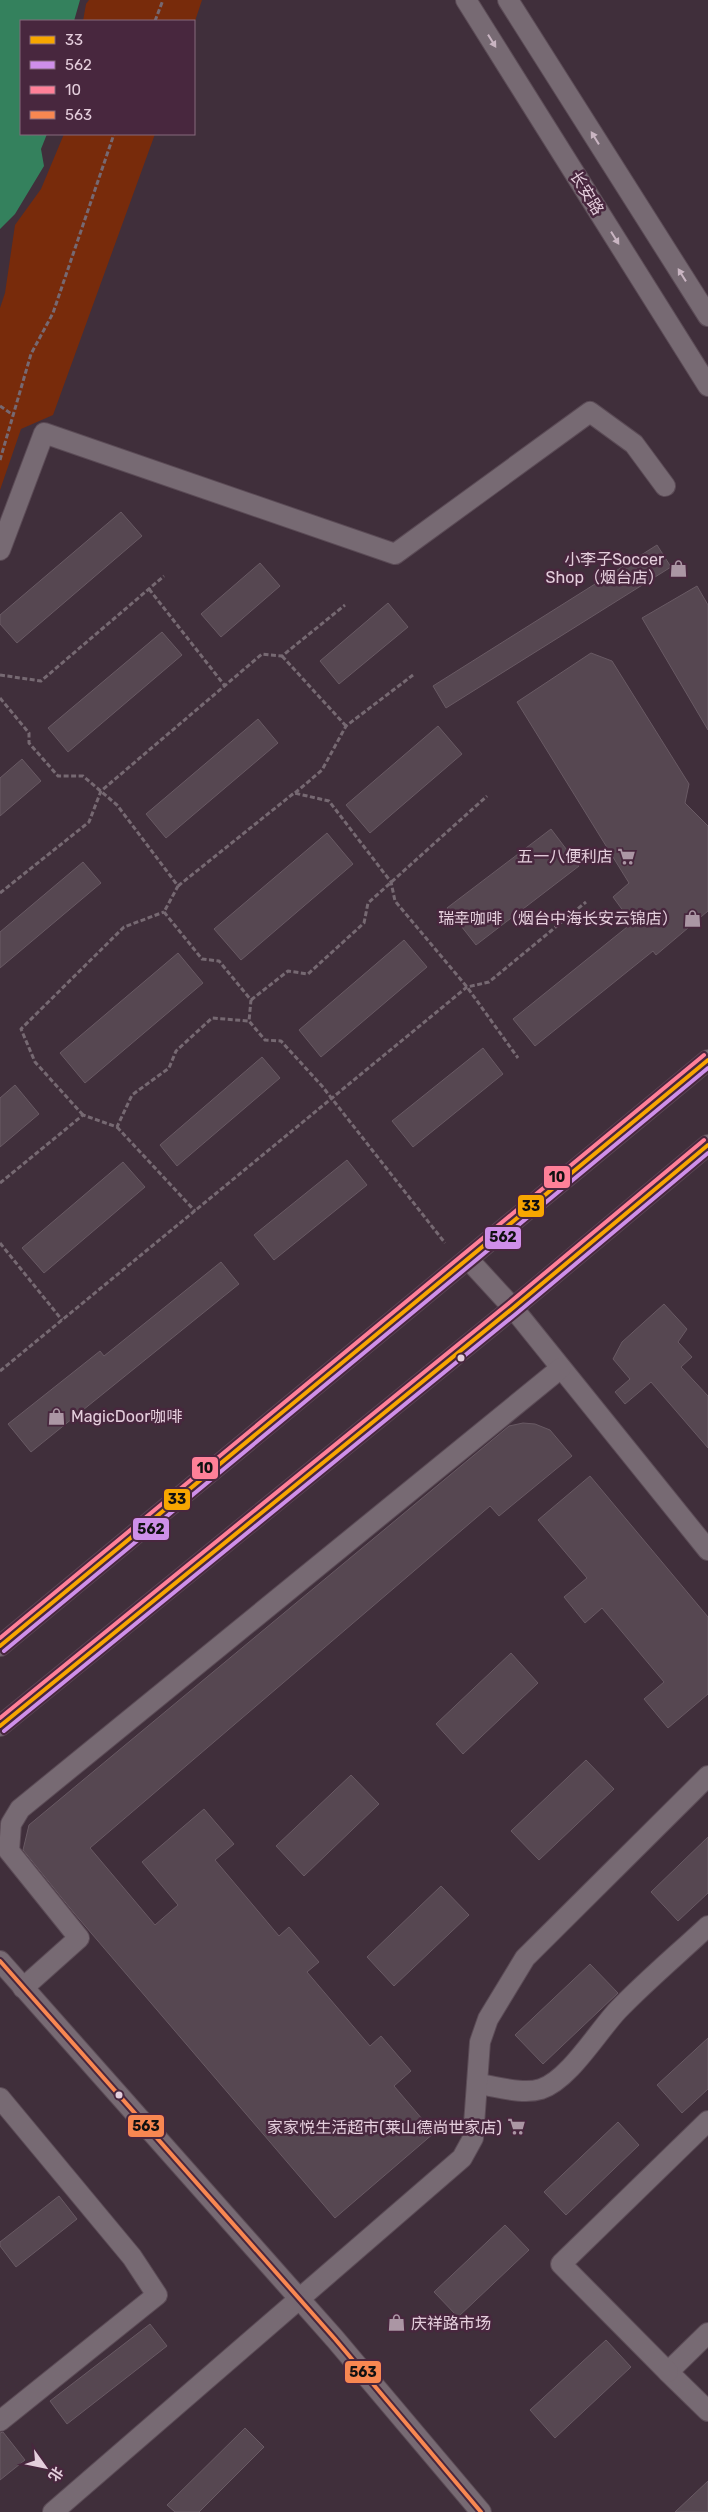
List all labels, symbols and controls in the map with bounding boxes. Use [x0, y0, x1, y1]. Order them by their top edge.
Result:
legend [20, 20, 195, 135]
text: 33 [65, 31, 83, 49]
one-way arrow [487, 35, 497, 48]
text: 562 [65, 56, 92, 74]
text: 10 [65, 81, 81, 99]
text: 563 [65, 106, 92, 124]
one-way arrow [591, 131, 600, 144]
street label: 长安路 [566, 168, 608, 218]
one-way arrow [611, 232, 620, 245]
one-way arrow [677, 269, 687, 282]
place label: 小李子Soccer Shop（烟台店） [546, 550, 664, 587]
shop icon: 小李子Soccer Shop（烟台店） [668, 558, 688, 578]
supermarket icon: 五一八便利店 [617, 846, 637, 866]
place label: 五一八便利店 [517, 847, 613, 866]
shop icon: 瑞幸咖啡（烟台中海长安云锦店） [682, 908, 702, 928]
place label: 瑞幸咖啡（烟台中海长安云锦店） [438, 909, 678, 928]
line badge: 10 [543, 1165, 571, 1189]
text: 10 [549, 1169, 565, 1186]
line badge: 33 [517, 1194, 545, 1218]
text: 33 [522, 1198, 540, 1215]
line badge: 562 [484, 1226, 522, 1250]
text: 562 [489, 1229, 517, 1246]
unlabelled marker [456, 1353, 466, 1363]
shop icon: MagicDoor咖啡 [47, 1406, 67, 1426]
place label: MagicDoor咖啡 [71, 1407, 182, 1426]
line badge: 10 [191, 1456, 219, 1480]
text: 10 [197, 1460, 213, 1477]
line badge: 33 [163, 1488, 191, 1511]
text: 33 [168, 1491, 186, 1508]
line badge: 562 [132, 1517, 170, 1541]
text: 562 [137, 1521, 165, 1538]
unlabelled marker [114, 2090, 124, 2100]
line badge: 563 [127, 2114, 165, 2138]
supermarket icon: 家家悦生活超市(莱山德尚世家店) [506, 2117, 526, 2137]
text: 563 [132, 2118, 160, 2135]
place label: 家家悦生活超市(莱山德尚世家店) [267, 2118, 502, 2137]
shop icon: 庆祥路市场 [387, 2313, 407, 2333]
place label: 庆祥路市场 [411, 2314, 491, 2333]
line badge: 563 [344, 2360, 382, 2384]
text: 563 [349, 2364, 377, 2381]
north arrow [20, 2442, 70, 2492]
text: 北 [45, 2463, 66, 2484]

